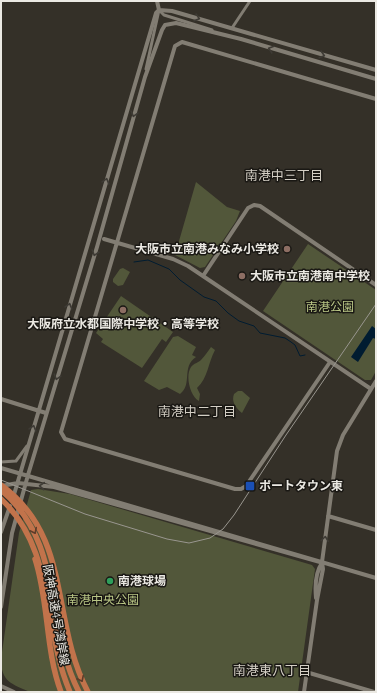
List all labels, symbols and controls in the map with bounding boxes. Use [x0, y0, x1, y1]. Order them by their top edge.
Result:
one-way arrow [193, 13, 200, 22]
one-way arrow [268, 45, 275, 54]
one-way arrow [318, 50, 325, 59]
one-way arrow [130, 111, 139, 118]
district label: 南港中三丁目 [245, 167, 323, 183]
one-way arrow [101, 178, 110, 185]
place label: 大阪市立南港みなみ小学校 [135, 241, 279, 256]
marker: 大阪市立南港みなみ小学校 [282, 244, 292, 254]
one-way arrow [91, 249, 100, 256]
place label: 大阪市立南港南中学校 [250, 268, 370, 283]
marker: 大阪市立南港南中学校 [237, 271, 247, 281]
park label: 南港公園 [306, 299, 354, 314]
one-way arrow [64, 302, 73, 309]
marker: 大阪府立水都国際中学校・高等学校 [118, 305, 128, 315]
place label: 大阪府立水都国際中学校・高等学校 [27, 316, 219, 331]
one-way arrow [53, 374, 62, 381]
district label: 南港中二丁目 [158, 403, 236, 419]
one-way arrow [28, 425, 37, 432]
place label: ポートタウン東 [259, 478, 343, 493]
marker: ポートタウン東 [244, 480, 256, 492]
one-way arrow [39, 481, 45, 490]
one-way arrow [29, 526, 37, 534]
one-way arrow [320, 536, 329, 542]
street label: 阪神高速4号湾岸線 [40, 563, 73, 667]
place label: 南港球場 [118, 573, 166, 588]
marker: 南港球場 [105, 576, 115, 586]
park label: 南港中央公園 [67, 592, 139, 607]
district label: 南港東八丁目 [233, 662, 311, 678]
one-way arrow [76, 675, 84, 682]

